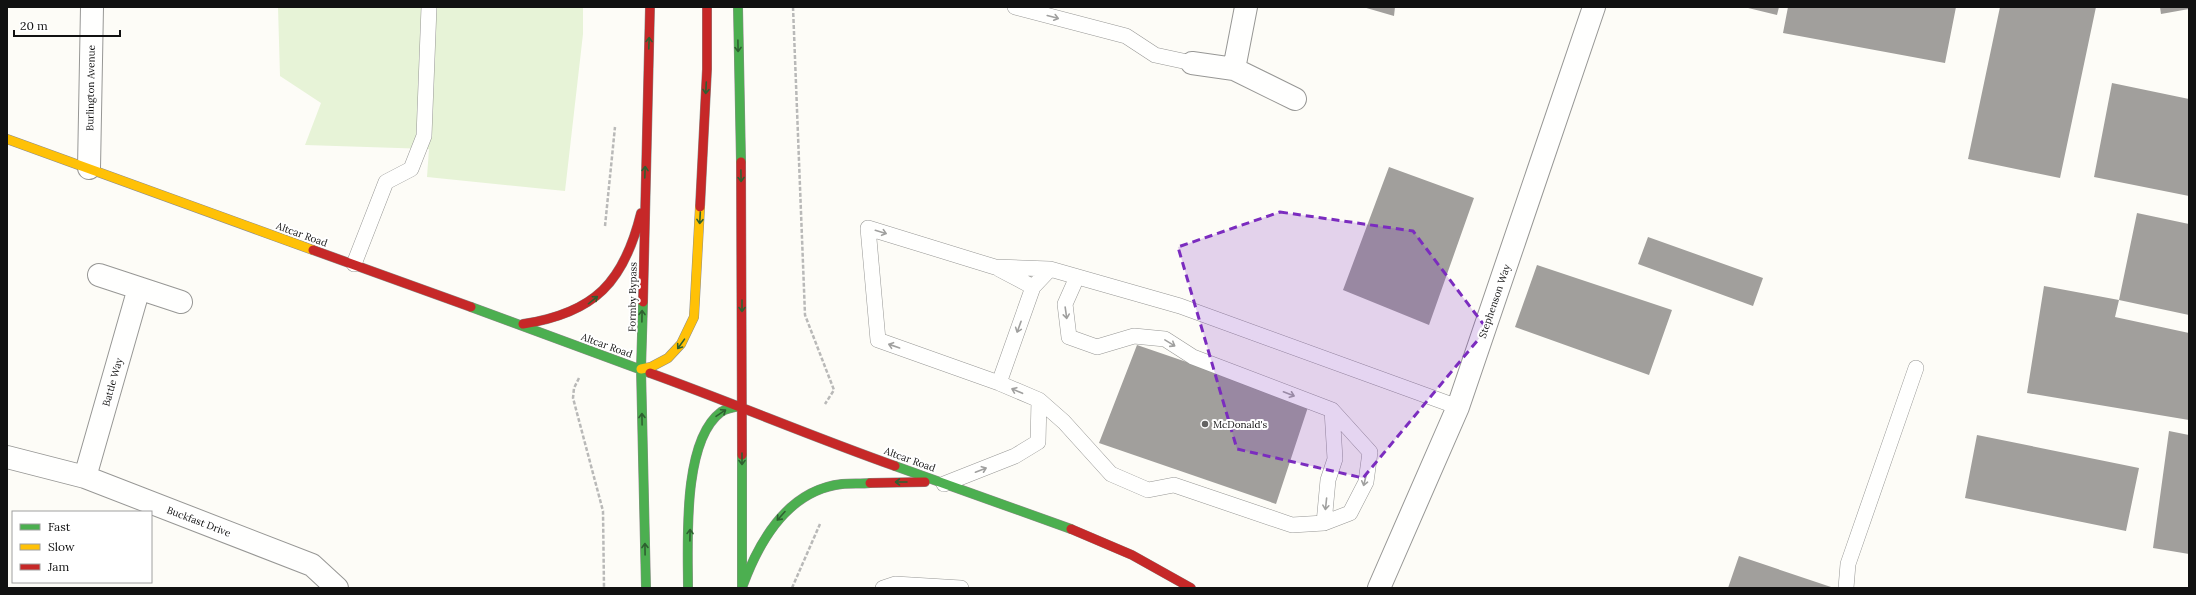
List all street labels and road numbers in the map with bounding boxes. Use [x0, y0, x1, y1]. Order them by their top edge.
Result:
street label: Burlington Avenue [83, 44, 98, 131]
street label: Altcar Road [274, 219, 329, 250]
street label: Formby Bypass [625, 262, 640, 332]
street label: Stephenson Way [1476, 262, 1513, 340]
street label: Altcar Road [579, 330, 634, 361]
street label: Battle Way [99, 356, 126, 408]
street label: Altcar Road [882, 444, 937, 475]
street label: Buckfast Drive [165, 503, 233, 540]

